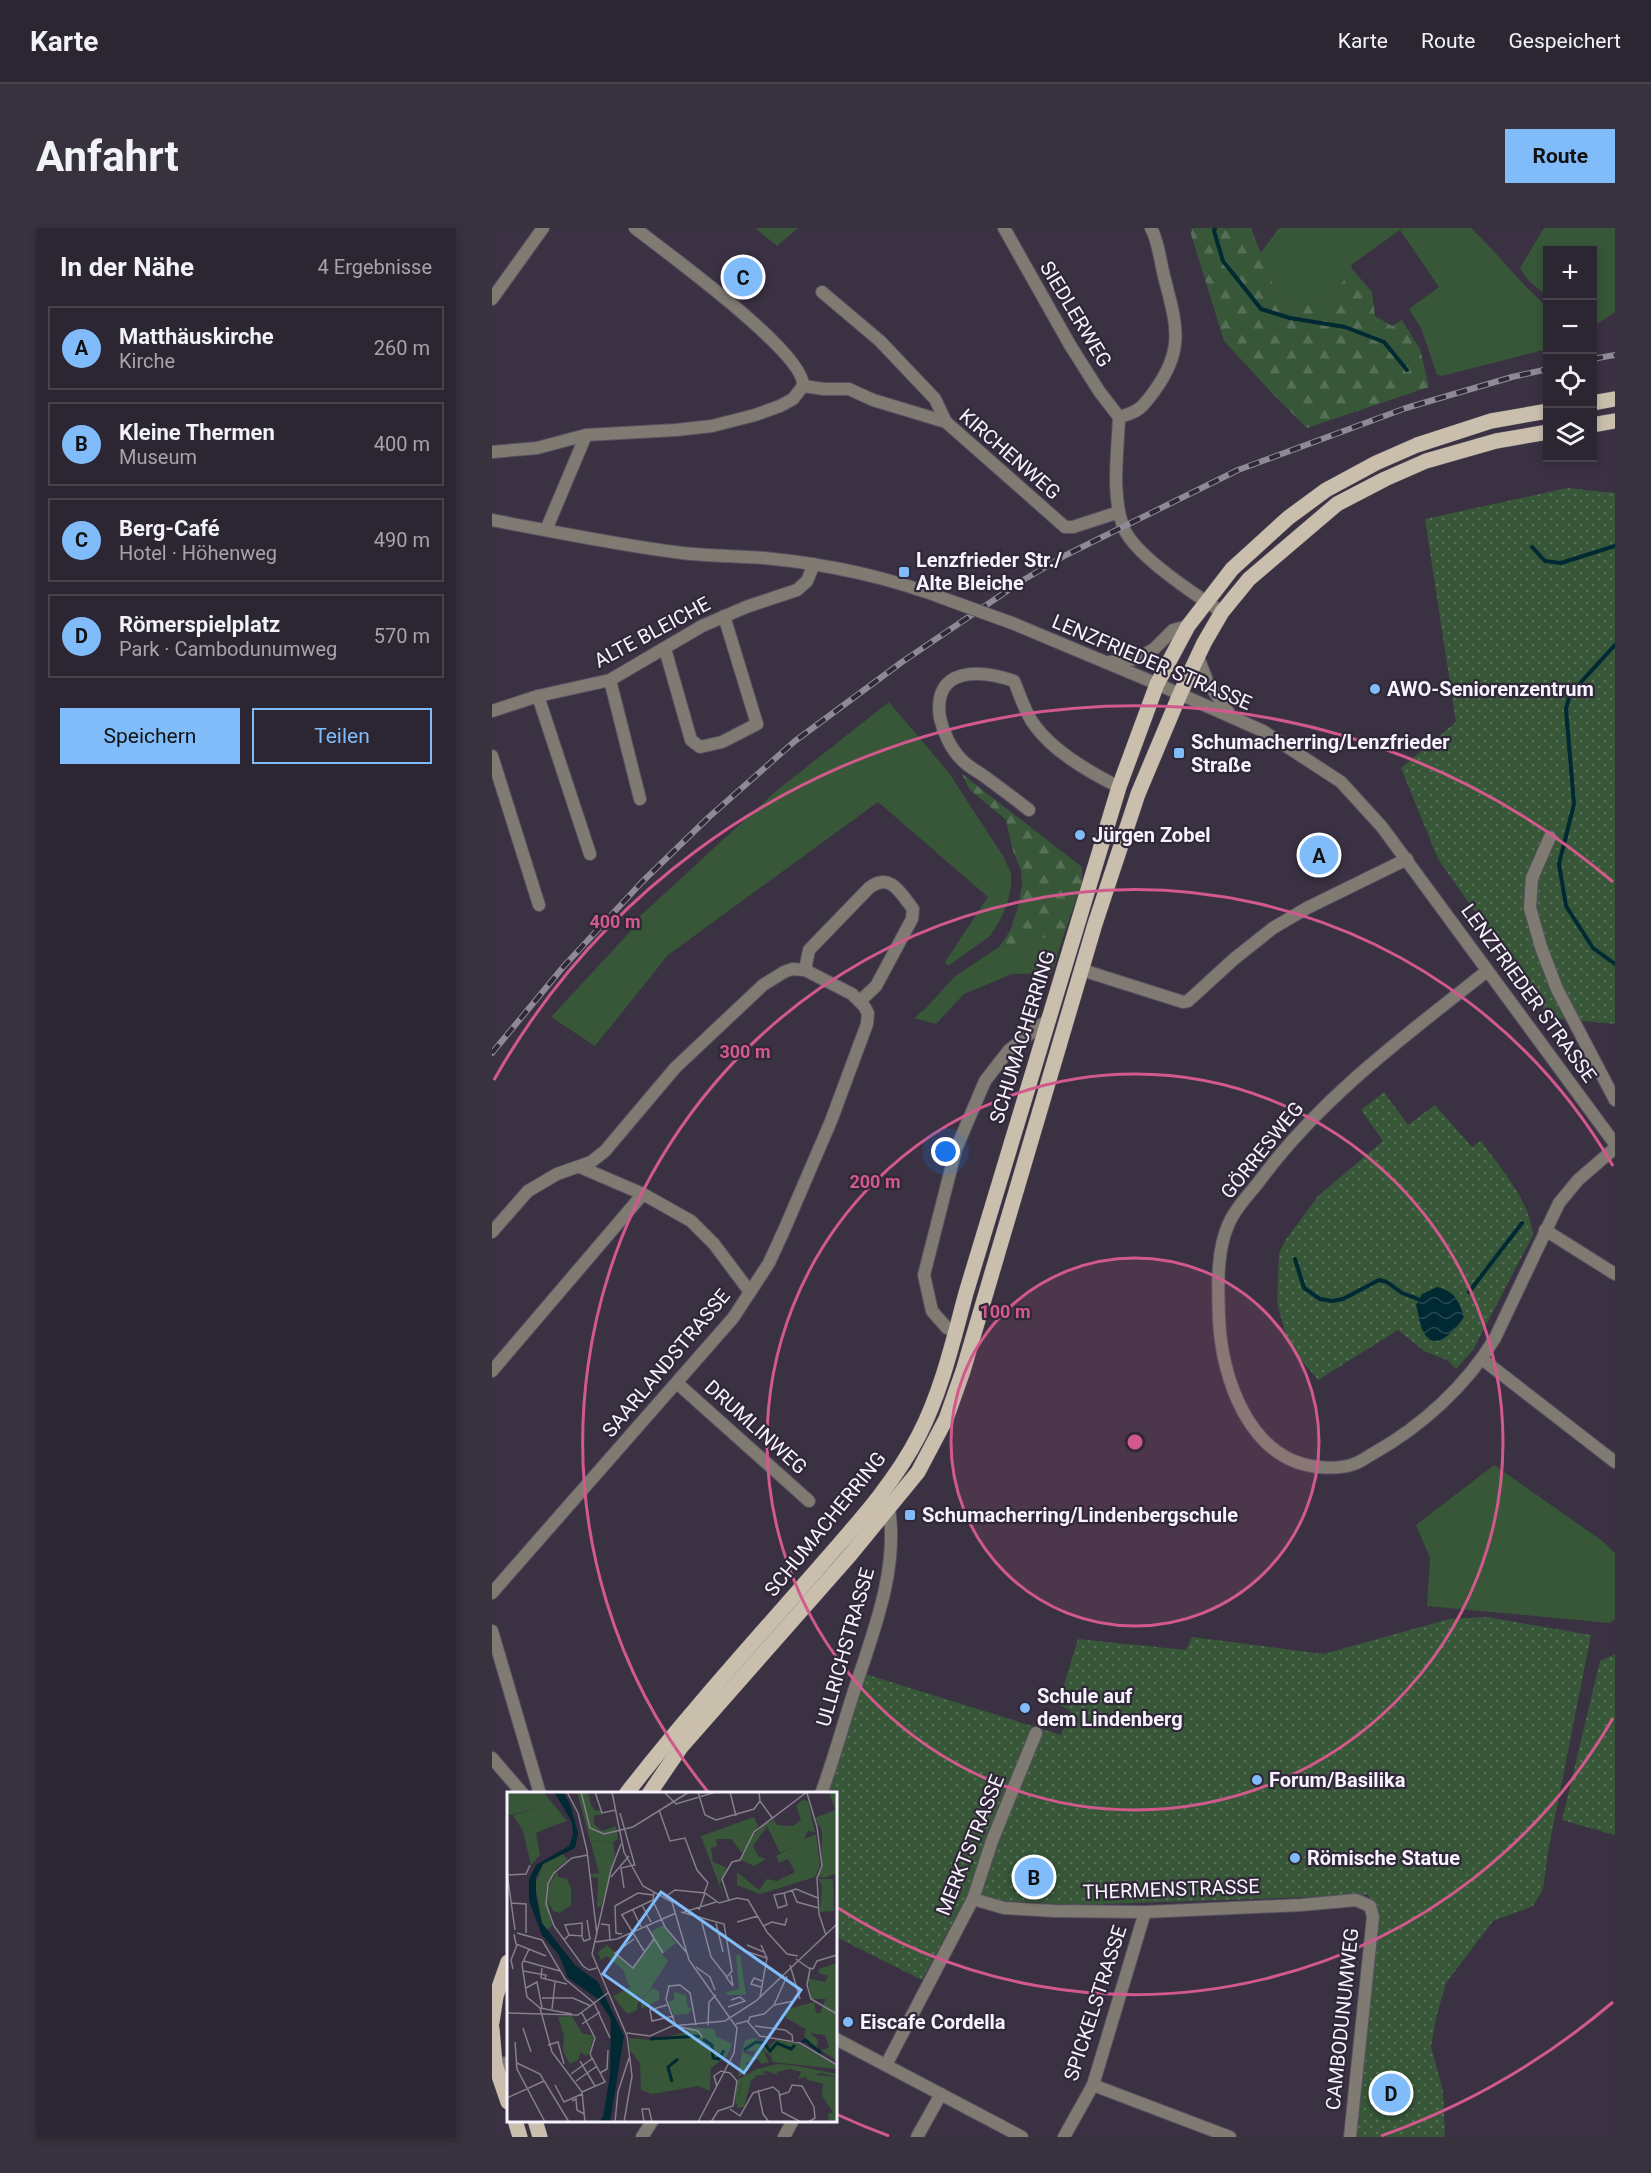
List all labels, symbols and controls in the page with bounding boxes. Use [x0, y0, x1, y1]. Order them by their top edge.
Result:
text: Karte [30, 25, 98, 58]
text: Karte [1338, 29, 1388, 53]
text: Route [1421, 29, 1475, 53]
text: Gespeichert [1508, 29, 1621, 53]
button: Route [1505, 129, 1615, 183]
text: Anfahrt [36, 132, 179, 181]
map controls [1543, 246, 1597, 462]
button: + [1543, 246, 1597, 300]
text: In der Nähe [60, 252, 194, 282]
pin: C [724, 254, 762, 300]
text: 4 Ergebnisse [318, 255, 432, 279]
street label: SIEDLERWEG [1035, 257, 1117, 371]
button: − [1543, 300, 1597, 354]
text: Matthäuskirche [119, 324, 274, 349]
text: A [75, 336, 88, 360]
text: 260 m [374, 336, 430, 360]
text: Kirche [119, 349, 175, 373]
button: locate [1543, 354, 1597, 408]
street label: KIRCHENWEG [955, 404, 1065, 504]
button: layers [1543, 408, 1597, 462]
text: Kleine Thermen [119, 420, 275, 445]
text: B [75, 432, 88, 456]
text: 400 m [374, 432, 430, 456]
text: Museum [119, 445, 197, 469]
text: Berg-Café [119, 516, 220, 541]
text: C [75, 528, 88, 552]
text: 490 m [374, 528, 430, 552]
text: Hotel · Höhenweg [119, 541, 277, 565]
place label: Lenzfrieder Str./ Alte Bleiche [916, 548, 1063, 595]
marker: Lenzfrieder Str./ Alte Bleiche [897, 565, 911, 579]
street label: ALTE BLEICHE [590, 591, 714, 673]
street label: LENZFRIEDER STRASSE [1049, 609, 1255, 715]
text: Römerspielplatz [119, 612, 280, 637]
text: D [75, 624, 88, 648]
text: 570 m [374, 624, 430, 648]
text: Park · Cambodunumweg [119, 637, 337, 661]
place label: AWO-Seniorenzentrum [1387, 677, 1594, 701]
marker: AWO-Seniorenzentrum [1368, 682, 1382, 696]
button: Speichern [60, 708, 240, 764]
button: Teilen [252, 708, 432, 764]
place label: Schumacherring/Lenzfrieder Straße [1191, 730, 1450, 777]
marker: Schumacherring/Lenzfrieder Straße [1172, 746, 1186, 760]
place label: Jürgen Zobel [1092, 823, 1211, 847]
marker: Jürgen Zobel [1073, 828, 1087, 842]
pin: A [1300, 832, 1338, 878]
street label: LENZFRIEDER STRASSE [1456, 899, 1602, 1087]
text: 400 m [589, 911, 641, 932]
street label: SCHUMACHERRING [984, 948, 1060, 1126]
text: 300 m [719, 1041, 771, 1062]
street label: GÖRRESWEG [1216, 1097, 1308, 1203]
your location [931, 1137, 960, 1166]
text: 200 m [849, 1171, 901, 1192]
street label: SAARLANDSTRASSE [597, 1284, 735, 1442]
text: 100 m [979, 1301, 1031, 1322]
street label: DRUMLINWEG [700, 1375, 812, 1479]
centre of rings [1125, 1432, 1145, 1452]
street label: SCHUMACHERRING [759, 1447, 891, 1601]
place label: Schumacherring/Lindenbergschule [922, 1503, 1238, 1527]
marker: Schumacherring/Lindenbergschule [903, 1508, 917, 1522]
street label: ULLRICHSTRASSE [811, 1565, 879, 1729]
place label: Schule auf dem Lindenberg [1037, 1684, 1183, 1731]
marker: Schule auf dem Lindenberg [1018, 1701, 1032, 1715]
place label: Forum/Basilika [1269, 1768, 1406, 1792]
street label: MERKTSTRASSE [931, 1771, 1009, 1919]
marker: Forum/Basilika [1250, 1773, 1264, 1787]
inset map [507, 1792, 837, 2122]
place label: Römische Statue [1307, 1846, 1460, 1870]
marker: Römische Statue [1288, 1851, 1302, 1865]
pin: B [1014, 1854, 1054, 1900]
street label: THERMENSTRASSE [1082, 1874, 1260, 1904]
street label: SPICKELSTRASSE [1059, 1922, 1131, 2084]
street label: CAMBODUNUMWEG [1320, 1927, 1364, 2111]
place label: Eiscafe Cordella [860, 2010, 1006, 2034]
marker: Eiscafe Cordella [841, 2015, 855, 2029]
pin: D [1372, 2070, 1410, 2116]

